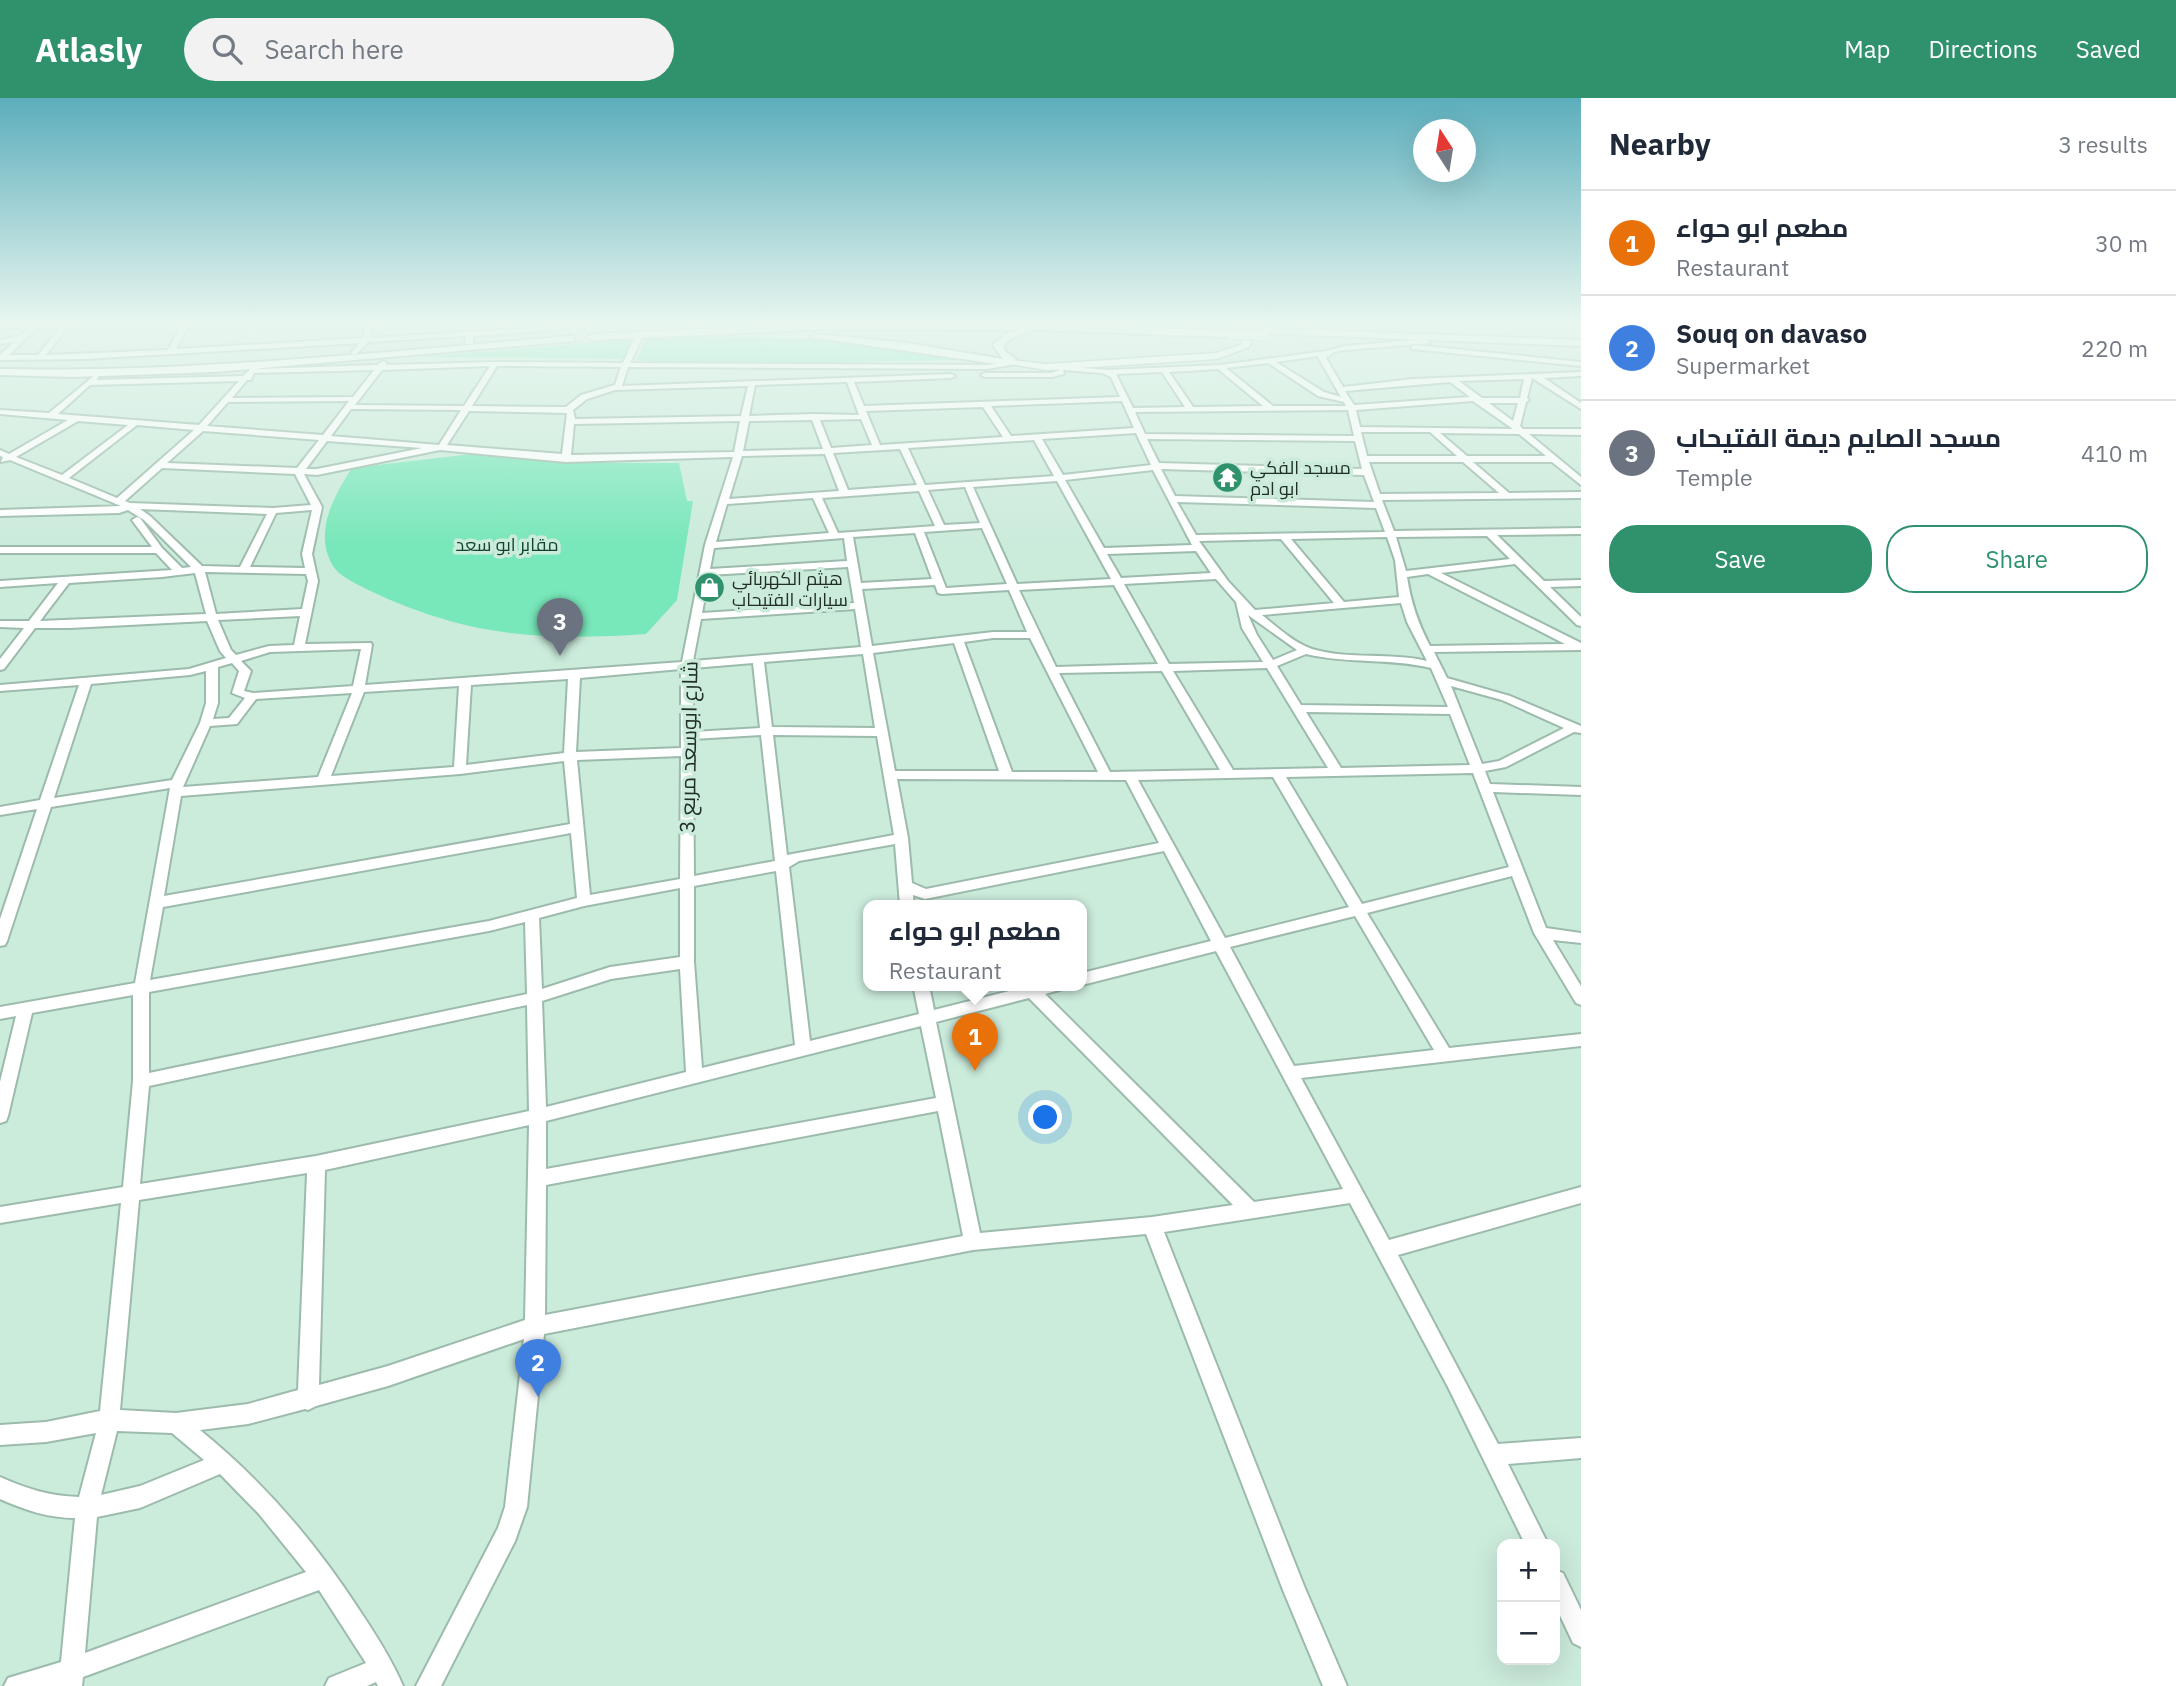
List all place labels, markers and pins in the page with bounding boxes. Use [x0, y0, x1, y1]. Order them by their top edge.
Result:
place label: مسجد الفكي ابو ادم [1250, 456, 1351, 501]
temple icon: مسجد الفكي ابو ادم [1210, 460, 1244, 494]
place label: هيثم الكهربائي سيارات الفتيحاب [732, 567, 848, 611]
shop icon: هيثم الكهربائي سيارات الفتيحاب [692, 571, 726, 605]
pin: 3 [537, 598, 583, 656]
pin: 1 [952, 1013, 998, 1071]
pin: 2 [515, 1339, 561, 1397]

